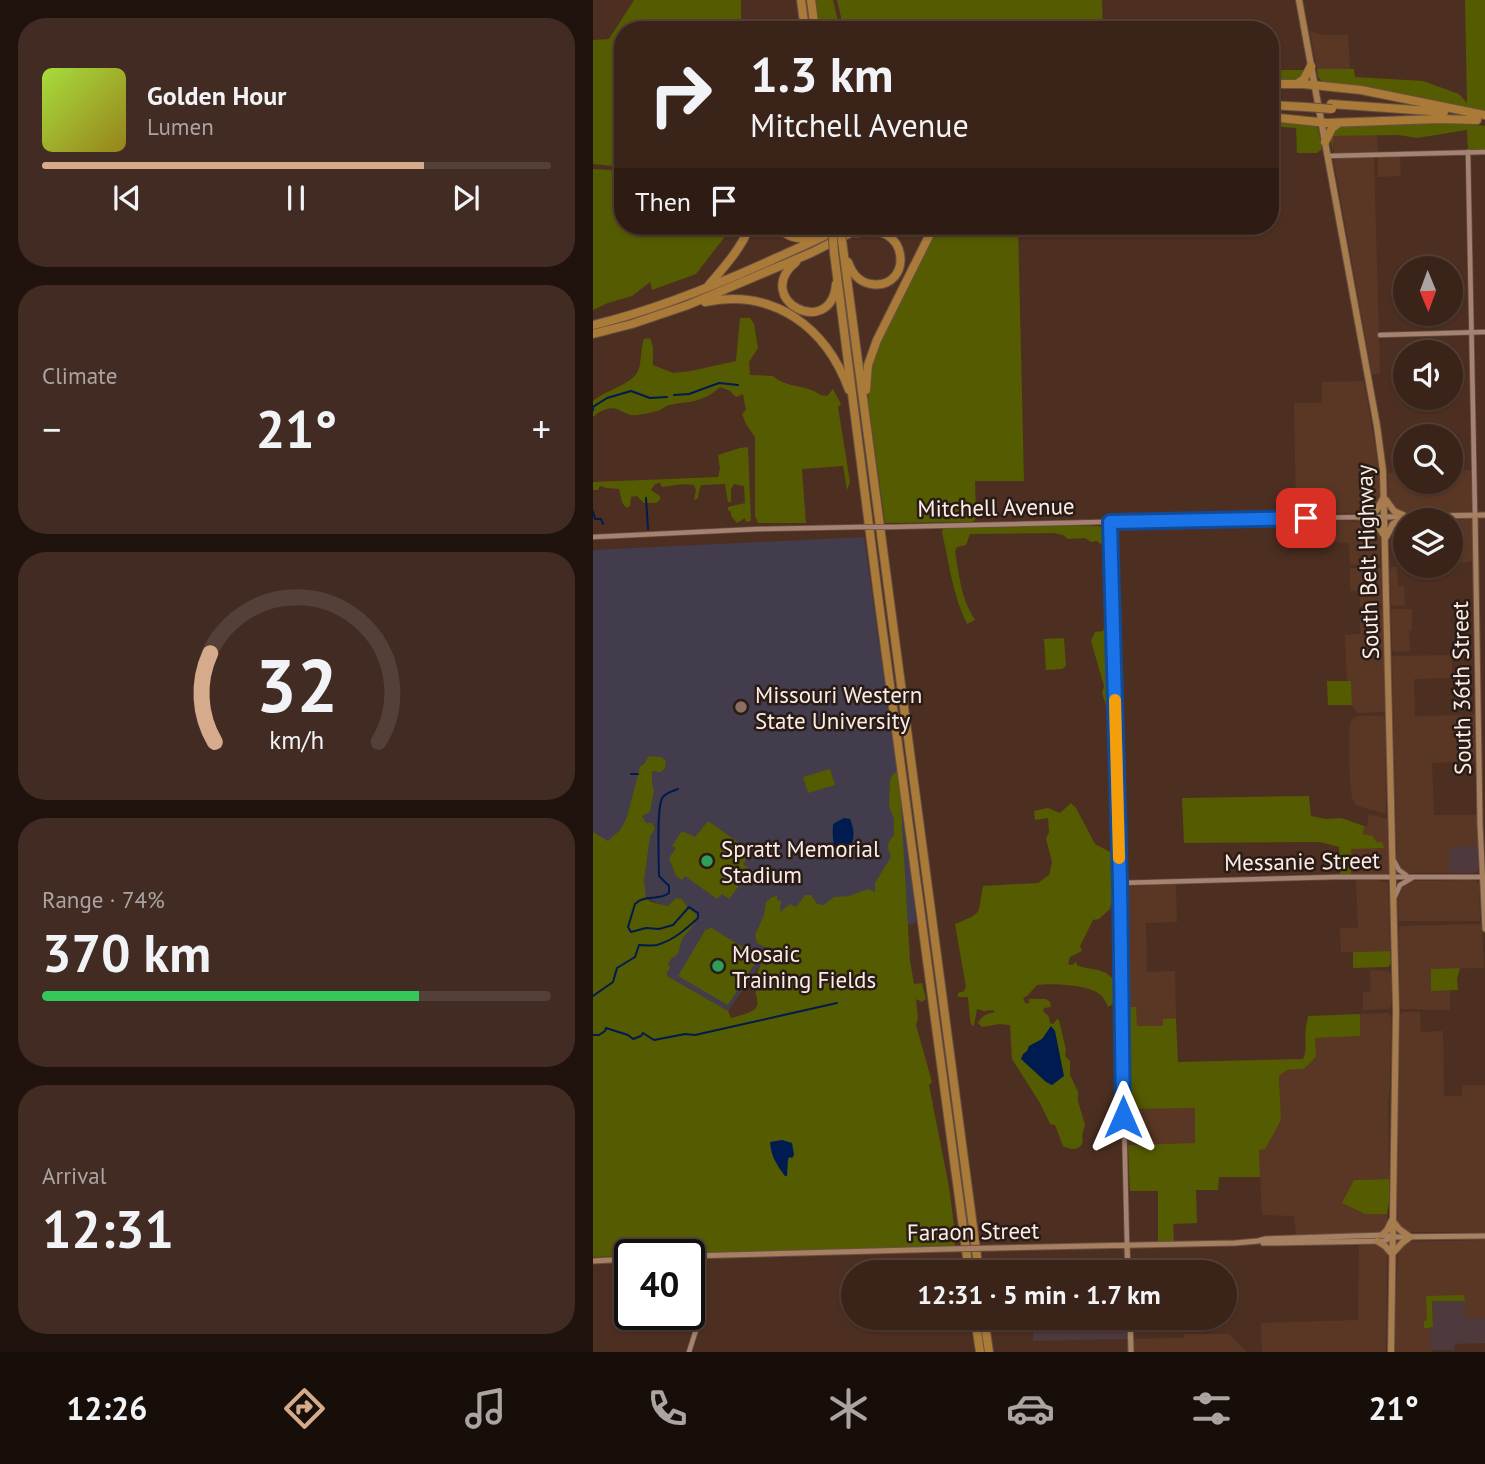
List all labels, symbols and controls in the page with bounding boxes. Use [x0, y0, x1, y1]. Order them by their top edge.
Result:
text: 1.3 km [750, 42, 894, 106]
icon: right [635, 49, 726, 140]
text: Golden Hour [147, 79, 286, 112]
text: Mitchell Avenue [750, 104, 969, 146]
text: Lumen [147, 112, 214, 141]
icon: previous [108, 179, 146, 217]
icon: pause [277, 179, 315, 217]
icon: next [447, 179, 485, 217]
icon: arrive [705, 182, 743, 220]
text: Then [635, 185, 691, 218]
north arrow [1393, 256, 1463, 326]
map controls [1393, 256, 1463, 578]
button: sound [1393, 340, 1463, 410]
text: Climate [42, 361, 117, 390]
text: 21° [256, 395, 337, 462]
text: − [42, 404, 61, 453]
text: + [532, 404, 551, 453]
button: search [1393, 424, 1463, 494]
street label: South Belt Highway [1349, 464, 1385, 660]
pin [1276, 488, 1336, 548]
street label: Mitchell Avenue [917, 491, 1075, 523]
icon: arrive [1287, 499, 1325, 537]
button: layers [1393, 508, 1463, 578]
street label: South 36th Street [1445, 601, 1477, 775]
text: 32 [255, 638, 338, 732]
place label: Missouri Western State University [755, 680, 922, 735]
marker: Missouri Western State University [733, 699, 749, 715]
text: km/h [269, 724, 324, 756]
place label: Spratt Memorial Stadium [721, 834, 880, 889]
street label: Messanie Street [1224, 845, 1380, 877]
marker: Spratt Memorial Stadium [699, 853, 715, 869]
text: Range · 74% [42, 885, 165, 914]
text: 370 km [42, 919, 211, 986]
place label: Mosaic Training Fields [732, 939, 876, 994]
marker: Mosaic Training Fields [710, 958, 726, 974]
position arrow [1086, 1080, 1160, 1154]
text: Arrival [42, 1161, 106, 1190]
text: 12:31 [42, 1195, 174, 1262]
street label: Faraon Street [907, 1215, 1040, 1247]
speed limit sign: 40 [614, 1239, 705, 1330]
text: 12:31 · 5 min · 1.7 km [917, 1278, 1161, 1311]
icon: directions [280, 1384, 329, 1433]
icon: music [461, 1384, 510, 1433]
icon: phone [643, 1384, 692, 1433]
icon: climate [824, 1384, 873, 1433]
icon: car [1006, 1384, 1055, 1433]
icon: filters [1187, 1384, 1236, 1433]
text: 12:26 [66, 1387, 147, 1429]
text: 21° [1368, 1387, 1419, 1429]

